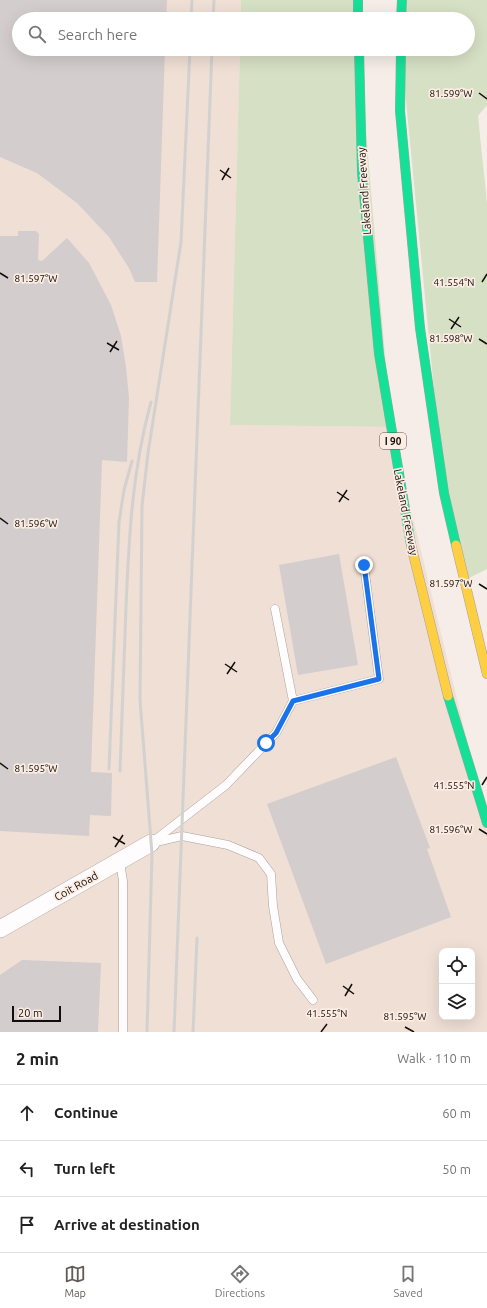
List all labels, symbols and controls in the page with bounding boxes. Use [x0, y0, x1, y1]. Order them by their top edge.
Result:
search box [12, 12, 475, 56]
icon: search [26, 23, 48, 45]
text: Search here [58, 26, 137, 43]
text: 81.599°W [429, 88, 473, 99]
street label: Lakeland Freeway [355, 146, 373, 235]
text: 81.597°W [14, 273, 58, 284]
text: 41.554°N [433, 277, 475, 288]
text: 81.598°W [429, 333, 473, 344]
road number: I 90 [380, 433, 406, 449]
street label: Lakeland Freeway [392, 468, 420, 557]
text: 81.596°W [14, 518, 58, 529]
route end [355, 556, 373, 574]
text: 81.597°W [429, 578, 473, 589]
route start [257, 734, 275, 752]
text: 81.595°W [14, 763, 58, 774]
text: 41.555°N [433, 780, 475, 791]
text: 81.596°W [429, 824, 473, 835]
street label: Coit Road [52, 869, 100, 903]
map controls [439, 948, 475, 1020]
button: locate [439, 948, 475, 984]
button: layers [439, 984, 475, 1020]
scale bar [12, 1004, 61, 1023]
text: 20 m [18, 1007, 42, 1019]
text: 41.555°N [306, 1008, 348, 1019]
text: 81.595°W [383, 1011, 427, 1022]
text: 2 min [16, 1049, 59, 1068]
text: Walk · 110 m [397, 1051, 471, 1065]
icon: ahead [16, 1102, 38, 1124]
text: Continue [54, 1104, 118, 1121]
text: 60 m [442, 1106, 471, 1120]
icon: left [16, 1158, 38, 1180]
text: Turn left [54, 1160, 115, 1177]
text: 50 m [442, 1162, 471, 1176]
icon: arrive [16, 1214, 38, 1236]
text: Arrive at destination [54, 1216, 200, 1233]
tab: Map [64, 1263, 86, 1299]
tab: Directions [215, 1263, 265, 1299]
tab: Saved [393, 1263, 423, 1299]

